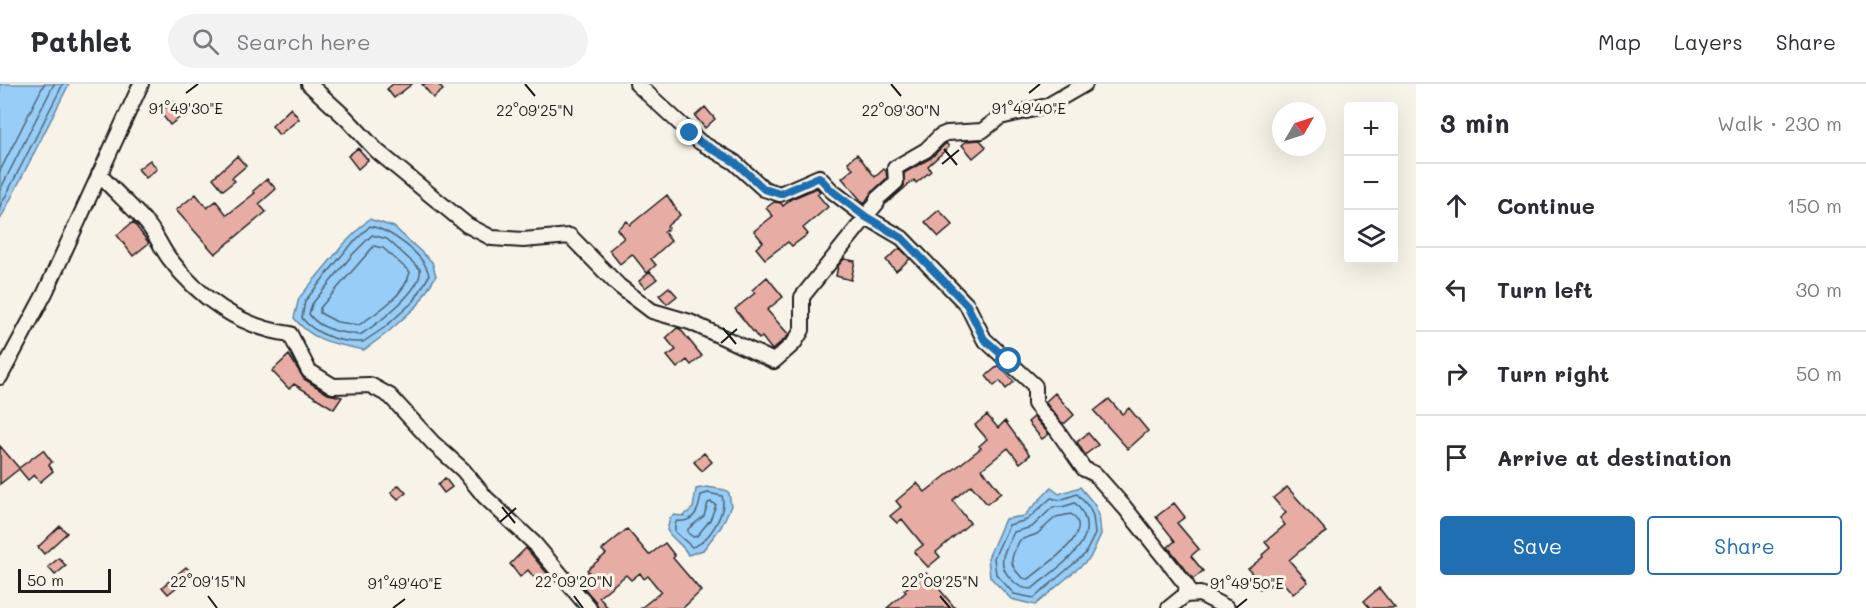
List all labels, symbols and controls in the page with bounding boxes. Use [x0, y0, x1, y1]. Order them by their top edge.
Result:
search box [168, 14, 588, 68]
text: Pathlet [30, 23, 132, 59]
icon: search [189, 25, 222, 58]
text: Search here [237, 27, 371, 56]
text: Map [1598, 28, 1641, 55]
text: Layers [1674, 28, 1743, 55]
text: Share [1776, 28, 1836, 55]
text: 91°49'30"E [149, 98, 224, 118]
text: 91°49'40"E [992, 98, 1067, 118]
text: 22°09'25"N [496, 100, 574, 120]
text: 22°09'30"N [862, 100, 940, 120]
north arrow [1272, 102, 1326, 156]
map controls [1344, 102, 1398, 264]
button: + [1344, 102, 1398, 156]
text: 3 min [1440, 106, 1509, 140]
text: Walk · 230 m [1717, 110, 1842, 136]
route end [676, 119, 702, 145]
button: − [1344, 156, 1398, 210]
icon: ahead [1440, 189, 1473, 222]
text: Continue [1497, 191, 1595, 220]
text: 150 m [1787, 192, 1842, 218]
button: layers [1344, 210, 1398, 264]
icon: left [1440, 273, 1473, 306]
text: Turn left [1497, 275, 1593, 304]
text: 30 m [1796, 276, 1842, 302]
route start [995, 347, 1021, 373]
icon: right [1440, 357, 1473, 390]
text: Turn right [1497, 359, 1609, 388]
text: 50 m [1796, 360, 1842, 386]
icon: arrive [1440, 441, 1473, 474]
text: Arrive at destination [1497, 443, 1732, 472]
button: Save [1440, 516, 1635, 575]
button: Share [1647, 516, 1842, 575]
scale bar [18, 566, 111, 594]
text: 50 m [27, 569, 64, 590]
text: 22°09'15"N [170, 571, 246, 591]
text: 22°09'20"N [535, 571, 613, 591]
text: 22°09'25"N [901, 571, 979, 591]
text: 91°49'40"E [368, 573, 443, 593]
text: 91°49'50"E [1210, 573, 1285, 593]

